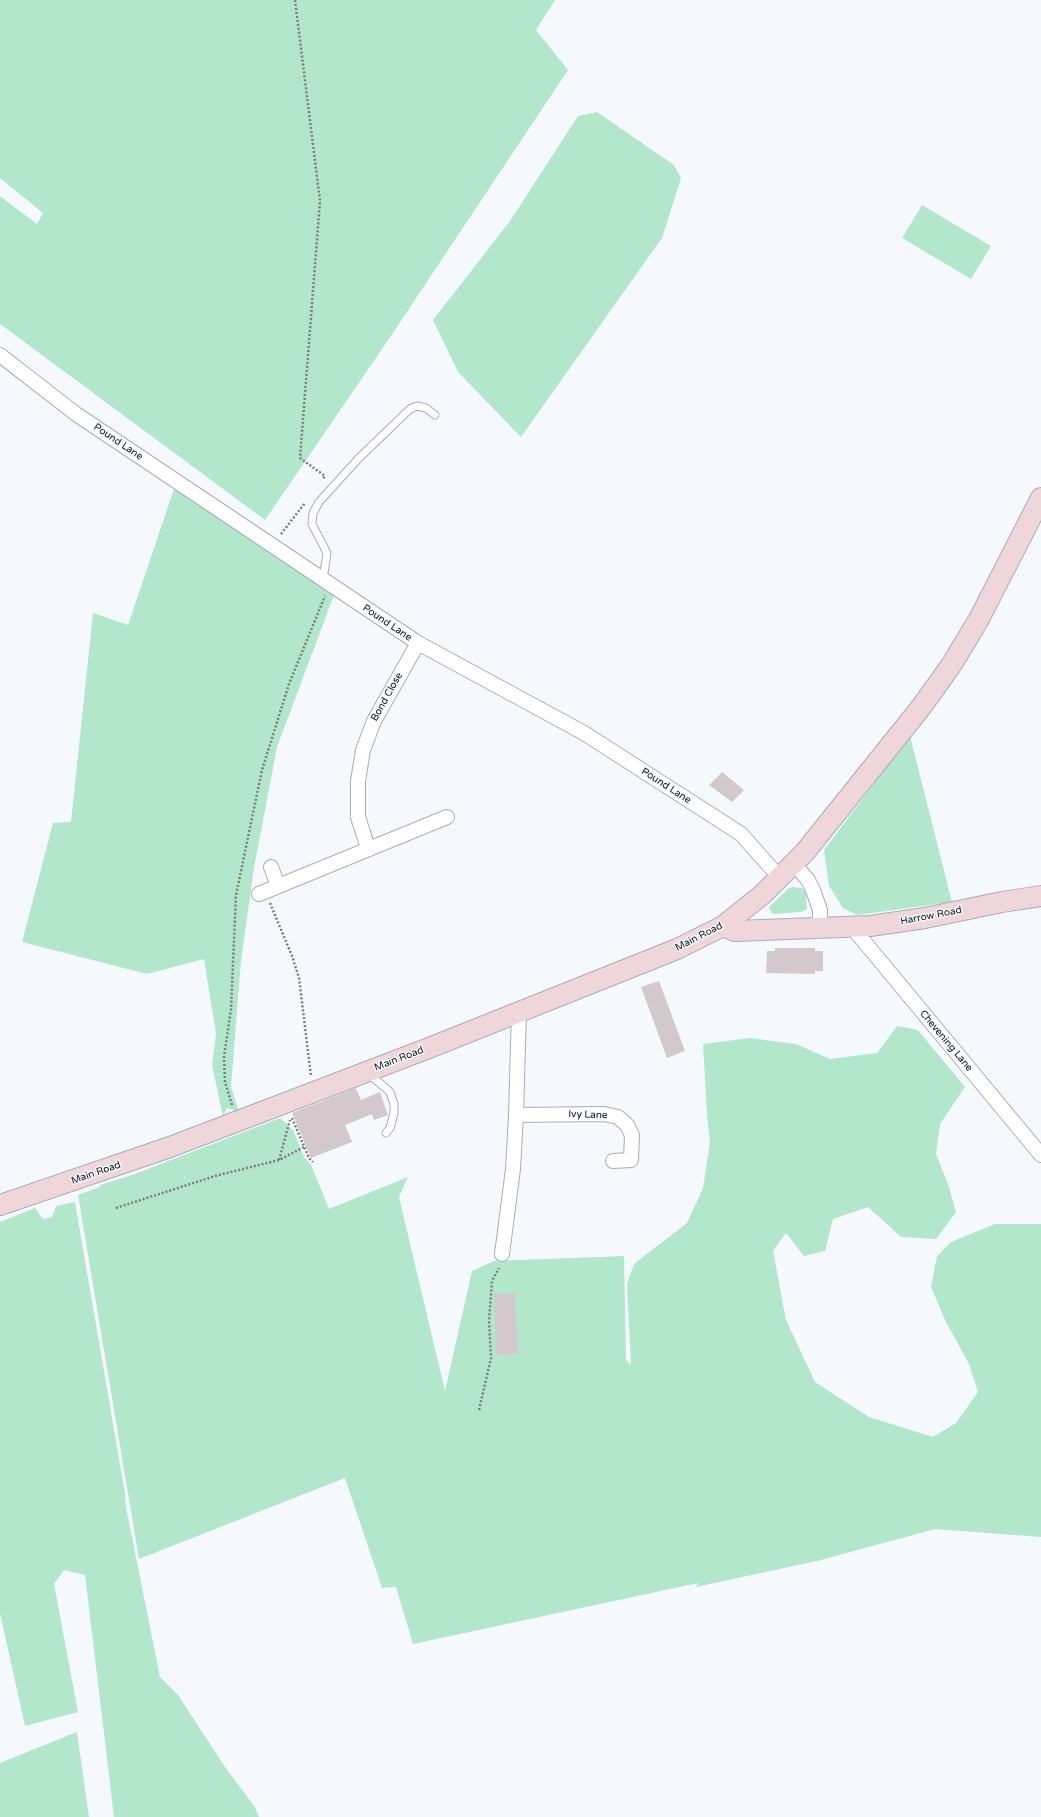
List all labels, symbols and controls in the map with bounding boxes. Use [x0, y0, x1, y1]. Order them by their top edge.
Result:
street label: Pound Lane [91, 421, 145, 463]
street label: Pound Lane [360, 602, 414, 644]
street label: Bond Close [369, 671, 405, 723]
street label: Pound Lane [639, 765, 693, 807]
street label: Harrow Road [899, 904, 963, 928]
street label: Main Road [673, 920, 725, 954]
street label: Chevening Lane [917, 1008, 975, 1074]
street label: Main Road [373, 1044, 425, 1074]
street label: Ivy Lane [568, 1108, 608, 1122]
street label: Main Road [70, 1159, 122, 1187]

